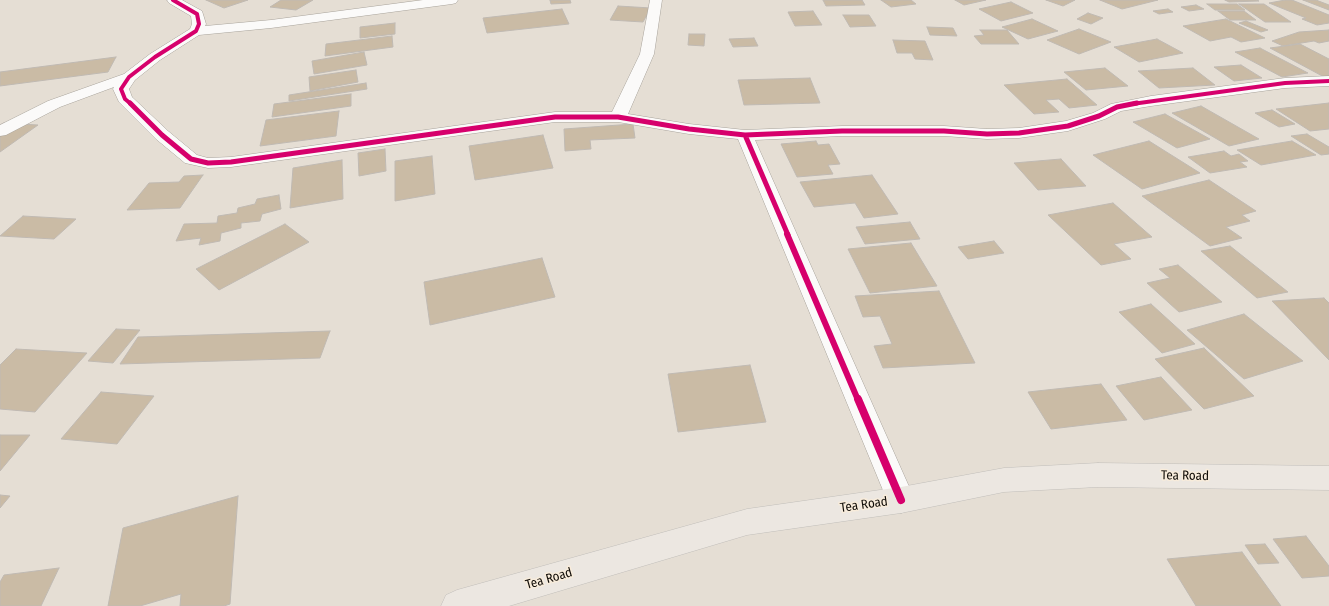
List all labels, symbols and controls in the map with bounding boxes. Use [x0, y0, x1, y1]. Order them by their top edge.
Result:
street label: Tea Road [1161, 468, 1209, 484]
street label: Tea Road [839, 494, 889, 516]
street label: Tea Road [524, 565, 574, 593]

